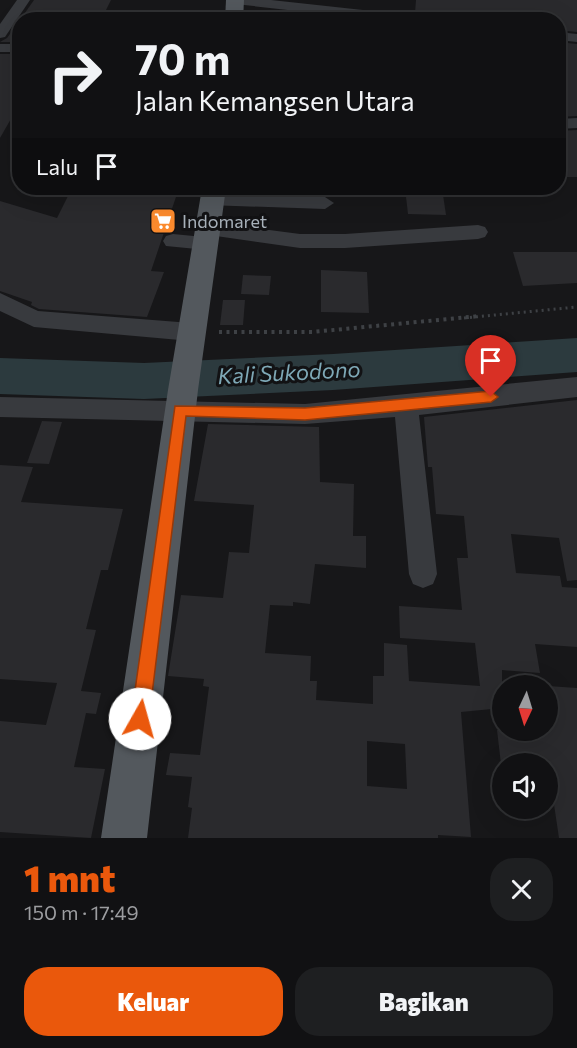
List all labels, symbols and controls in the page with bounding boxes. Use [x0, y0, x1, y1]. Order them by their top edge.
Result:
text: 70 m [135, 32, 230, 84]
icon: right [36, 36, 114, 114]
text: Jalan Kemangsen Utara [135, 84, 415, 117]
icon: arrive [90, 150, 123, 183]
text: Lalu [36, 153, 78, 180]
supermarket icon: Indomaret [148, 206, 178, 236]
place label: Indomaret [182, 210, 267, 232]
pin [465, 335, 516, 397]
icon: arrive [474, 344, 507, 377]
water label: Kali Sukodono [217, 355, 361, 389]
north arrow [492, 675, 558, 741]
map controls [492, 675, 558, 819]
position arrow [108, 687, 172, 751]
button: sound [492, 753, 558, 819]
text: 1 mnt [24, 855, 115, 899]
button: close [490, 858, 553, 921]
text: 150 m · 17:49 [24, 900, 139, 924]
button: Keluar [24, 967, 283, 1036]
button: Bagikan [295, 967, 553, 1036]

